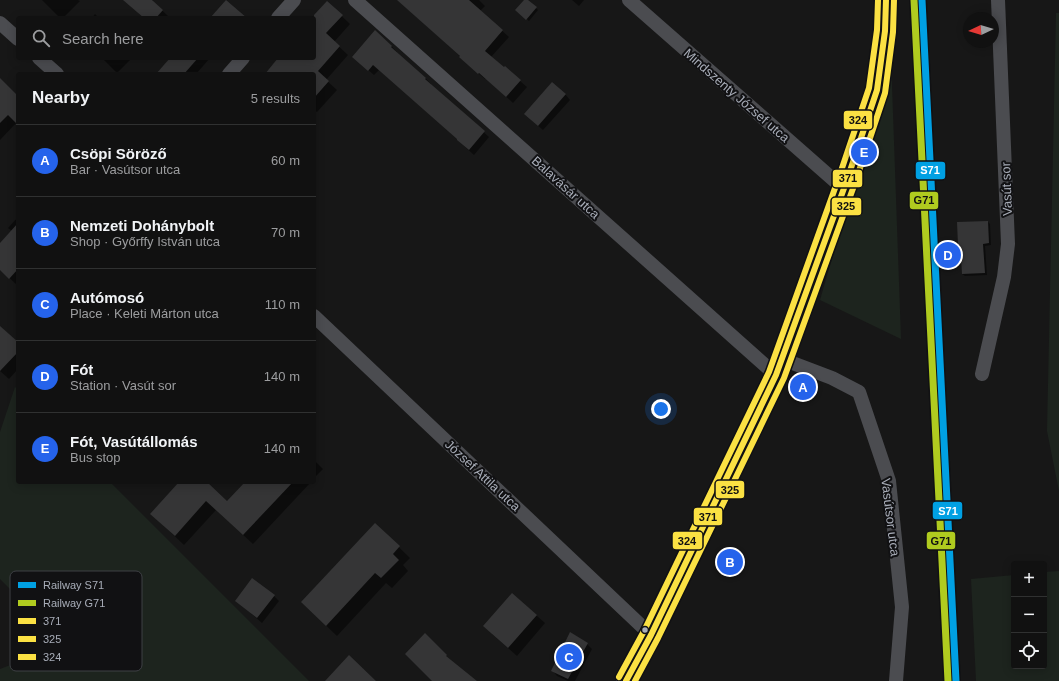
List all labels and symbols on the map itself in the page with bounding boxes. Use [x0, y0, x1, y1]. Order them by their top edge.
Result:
north arrow [963, 12, 999, 48]
street label: Mindszenty József utca [681, 45, 793, 146]
line badge: 324 [843, 110, 873, 130]
text: 324 [849, 114, 868, 126]
pin: E [851, 137, 877, 167]
street label: Balavásár utca [529, 153, 603, 222]
line badge: S71 [915, 161, 946, 180]
street label: Vasút sor [998, 161, 1015, 216]
text: S71 [920, 164, 940, 176]
line badge: 371 [832, 169, 863, 188]
text: 371 [839, 172, 857, 184]
line badge: G71 [909, 191, 939, 210]
text: G71 [914, 194, 934, 206]
line badge: 325 [831, 197, 862, 216]
text: 325 [837, 200, 855, 212]
pin: D [935, 240, 961, 270]
pin: A [790, 372, 816, 402]
your location [651, 399, 671, 419]
street label: József Attila utca [442, 437, 524, 515]
street label: Vasútsor utca [878, 477, 903, 558]
line badge: 325 [715, 480, 745, 499]
text: 325 [721, 484, 739, 496]
line badge: S71 [932, 501, 963, 520]
text: S71 [938, 505, 958, 517]
line badge: 371 [693, 507, 723, 526]
text: 371 [699, 511, 717, 523]
line badge: 324 [672, 531, 703, 550]
line badge: G71 [926, 531, 956, 550]
text: 324 [678, 535, 697, 547]
text: G71 [931, 535, 951, 547]
pin: B [717, 547, 743, 577]
legend [10, 571, 142, 671]
text: Railway S71 [43, 579, 104, 591]
text: Railway G71 [43, 597, 105, 609]
text: 371 [43, 615, 61, 627]
unlabelled marker [640, 625, 650, 635]
text: 325 [43, 633, 61, 645]
pin: C [556, 642, 582, 672]
text: 324 [43, 651, 61, 663]

